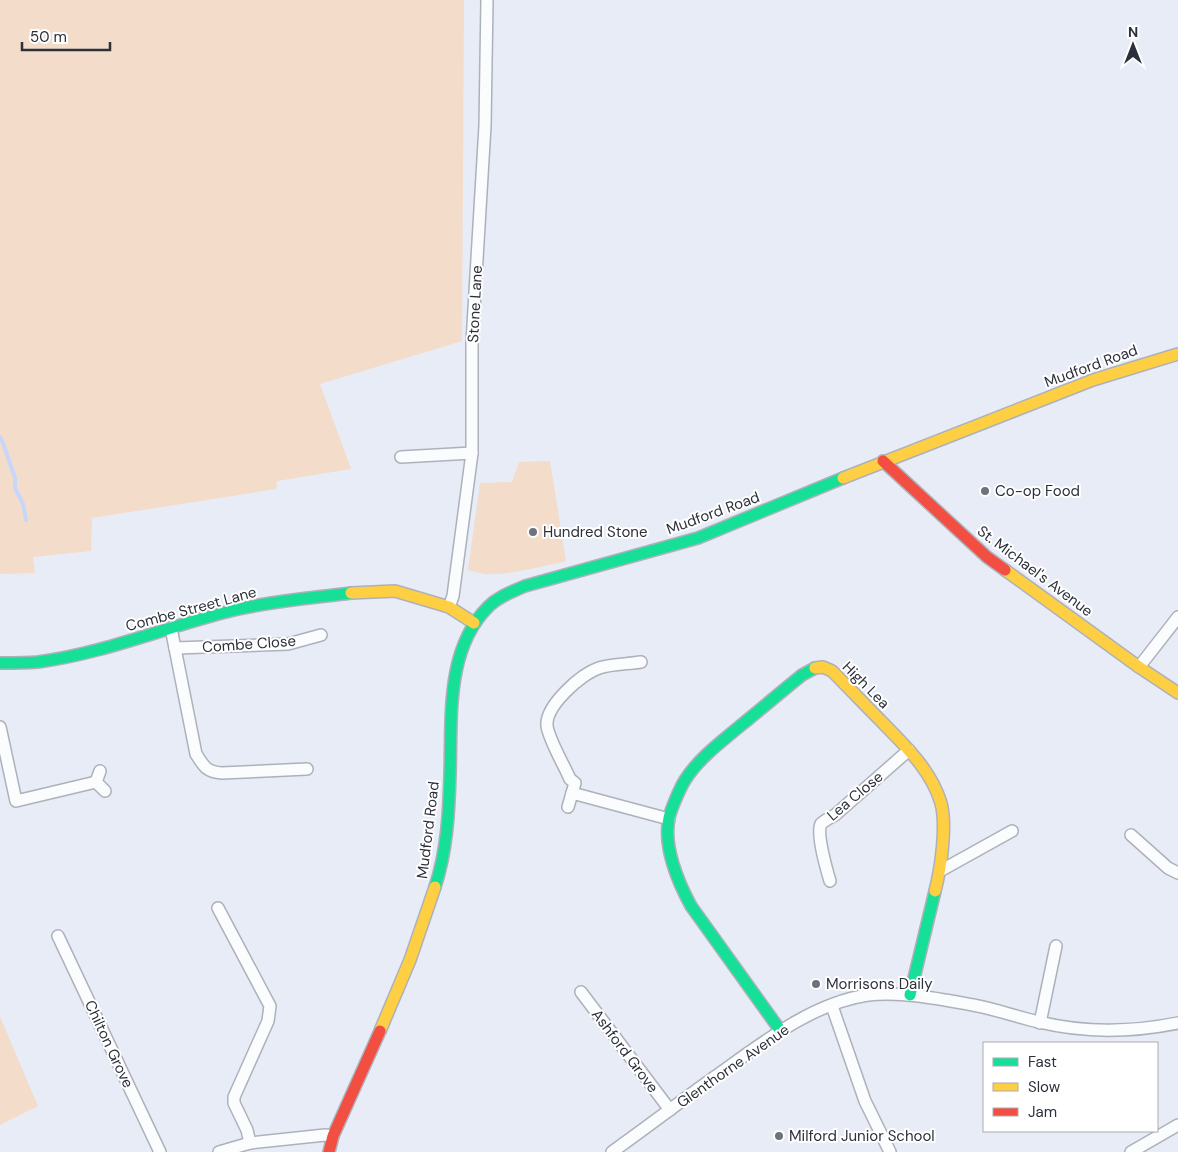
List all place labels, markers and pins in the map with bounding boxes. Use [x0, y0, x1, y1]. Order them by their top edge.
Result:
place label: Co-op Food [995, 481, 1080, 501]
marker: Co-op Food [979, 485, 991, 497]
place label: Hundred Stone [543, 522, 647, 542]
marker: Hundred Stone [527, 526, 539, 538]
place label: Morrisons Daily [826, 974, 933, 994]
marker: Morrisons Daily [810, 978, 822, 990]
place label: Milford Junior School [789, 1126, 935, 1146]
marker: Milford Junior School [773, 1130, 785, 1142]

